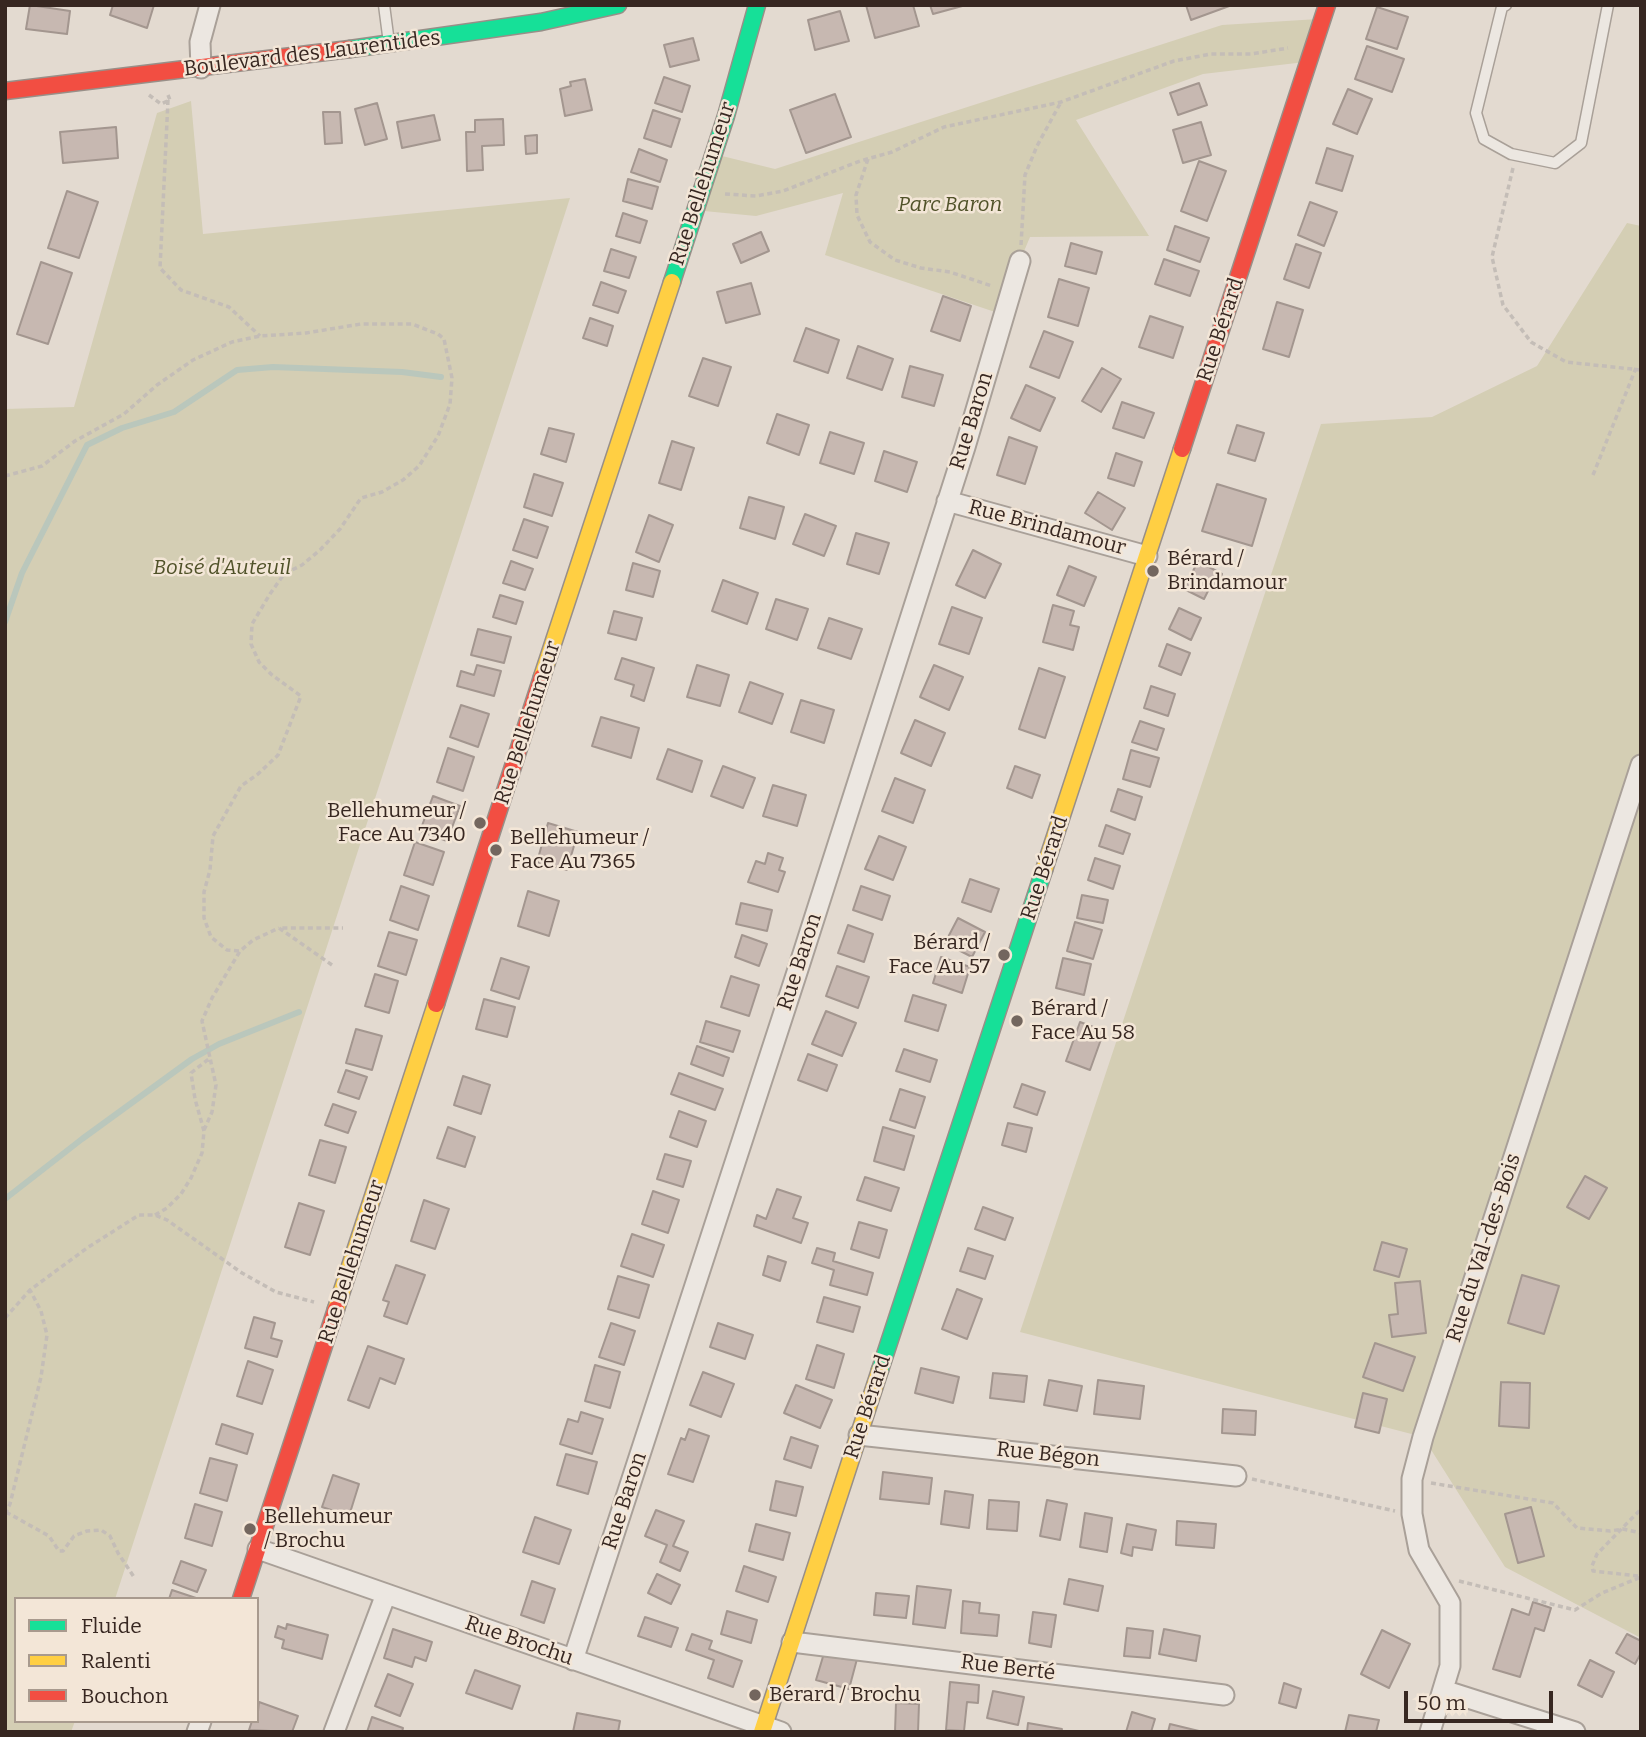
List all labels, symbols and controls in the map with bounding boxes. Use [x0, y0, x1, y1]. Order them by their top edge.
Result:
street label: Boulevard des Laurentides [182, 26, 442, 82]
street label: Rue Bellehumeur [665, 99, 741, 269]
park label: Parc Baron [898, 192, 1002, 218]
street label: Rue Bérard [1192, 275, 1250, 385]
street label: Rue Baron [945, 369, 999, 473]
street label: Rue Brindamour [966, 495, 1128, 561]
place label: Bérard / Brindamour [1167, 546, 1287, 596]
park label: Boisé d'Auteuil [153, 555, 291, 581]
marker: Bérard / Brindamour [1145, 563, 1161, 579]
street label: Rue Bellehumeur [490, 638, 566, 808]
place label: Bellehumeur / Face Au 7340 [327, 798, 466, 848]
street label: Rue Bérard [1016, 813, 1074, 923]
marker: Bellehumeur / Face Au 7340 [472, 815, 488, 831]
place label: Bellehumeur / Face Au 7365 [510, 825, 649, 875]
marker: Bellehumeur / Face Au 7365 [488, 842, 504, 858]
street label: Rue Baron [772, 910, 828, 1014]
place label: Bérard / Face Au 57 [888, 930, 990, 980]
marker: Bérard / Face Au 57 [996, 947, 1012, 963]
place label: Bérard / Face Au 58 [1031, 996, 1135, 1046]
marker: Bérard / Face Au 58 [1009, 1013, 1025, 1029]
street label: Rue du Val-des-Bois [1442, 1150, 1526, 1346]
street label: Rue Bellehumeur [314, 1177, 390, 1347]
street label: Rue Bérard [839, 1352, 897, 1462]
street label: Rue Bégon [995, 1437, 1101, 1473]
street label: Rue Baron [597, 1449, 653, 1553]
place label: Bellehumeur / Brochu [264, 1504, 392, 1554]
marker: Bellehumeur / Brochu [242, 1521, 258, 1537]
legend [14, 1597, 259, 1723]
street label: Rue Brochu [462, 1611, 576, 1671]
text: Fluide [81, 1613, 142, 1639]
text: Ralenti [81, 1648, 151, 1674]
street label: Rue Berté [959, 1650, 1057, 1686]
scale bar [1408, 1678, 1557, 1722]
place label: Bérard / Brochu [769, 1682, 921, 1708]
text: Bouchon [81, 1683, 168, 1709]
marker: Bérard / Brochu [747, 1687, 763, 1703]
text: 50 m [1417, 1690, 1466, 1716]

